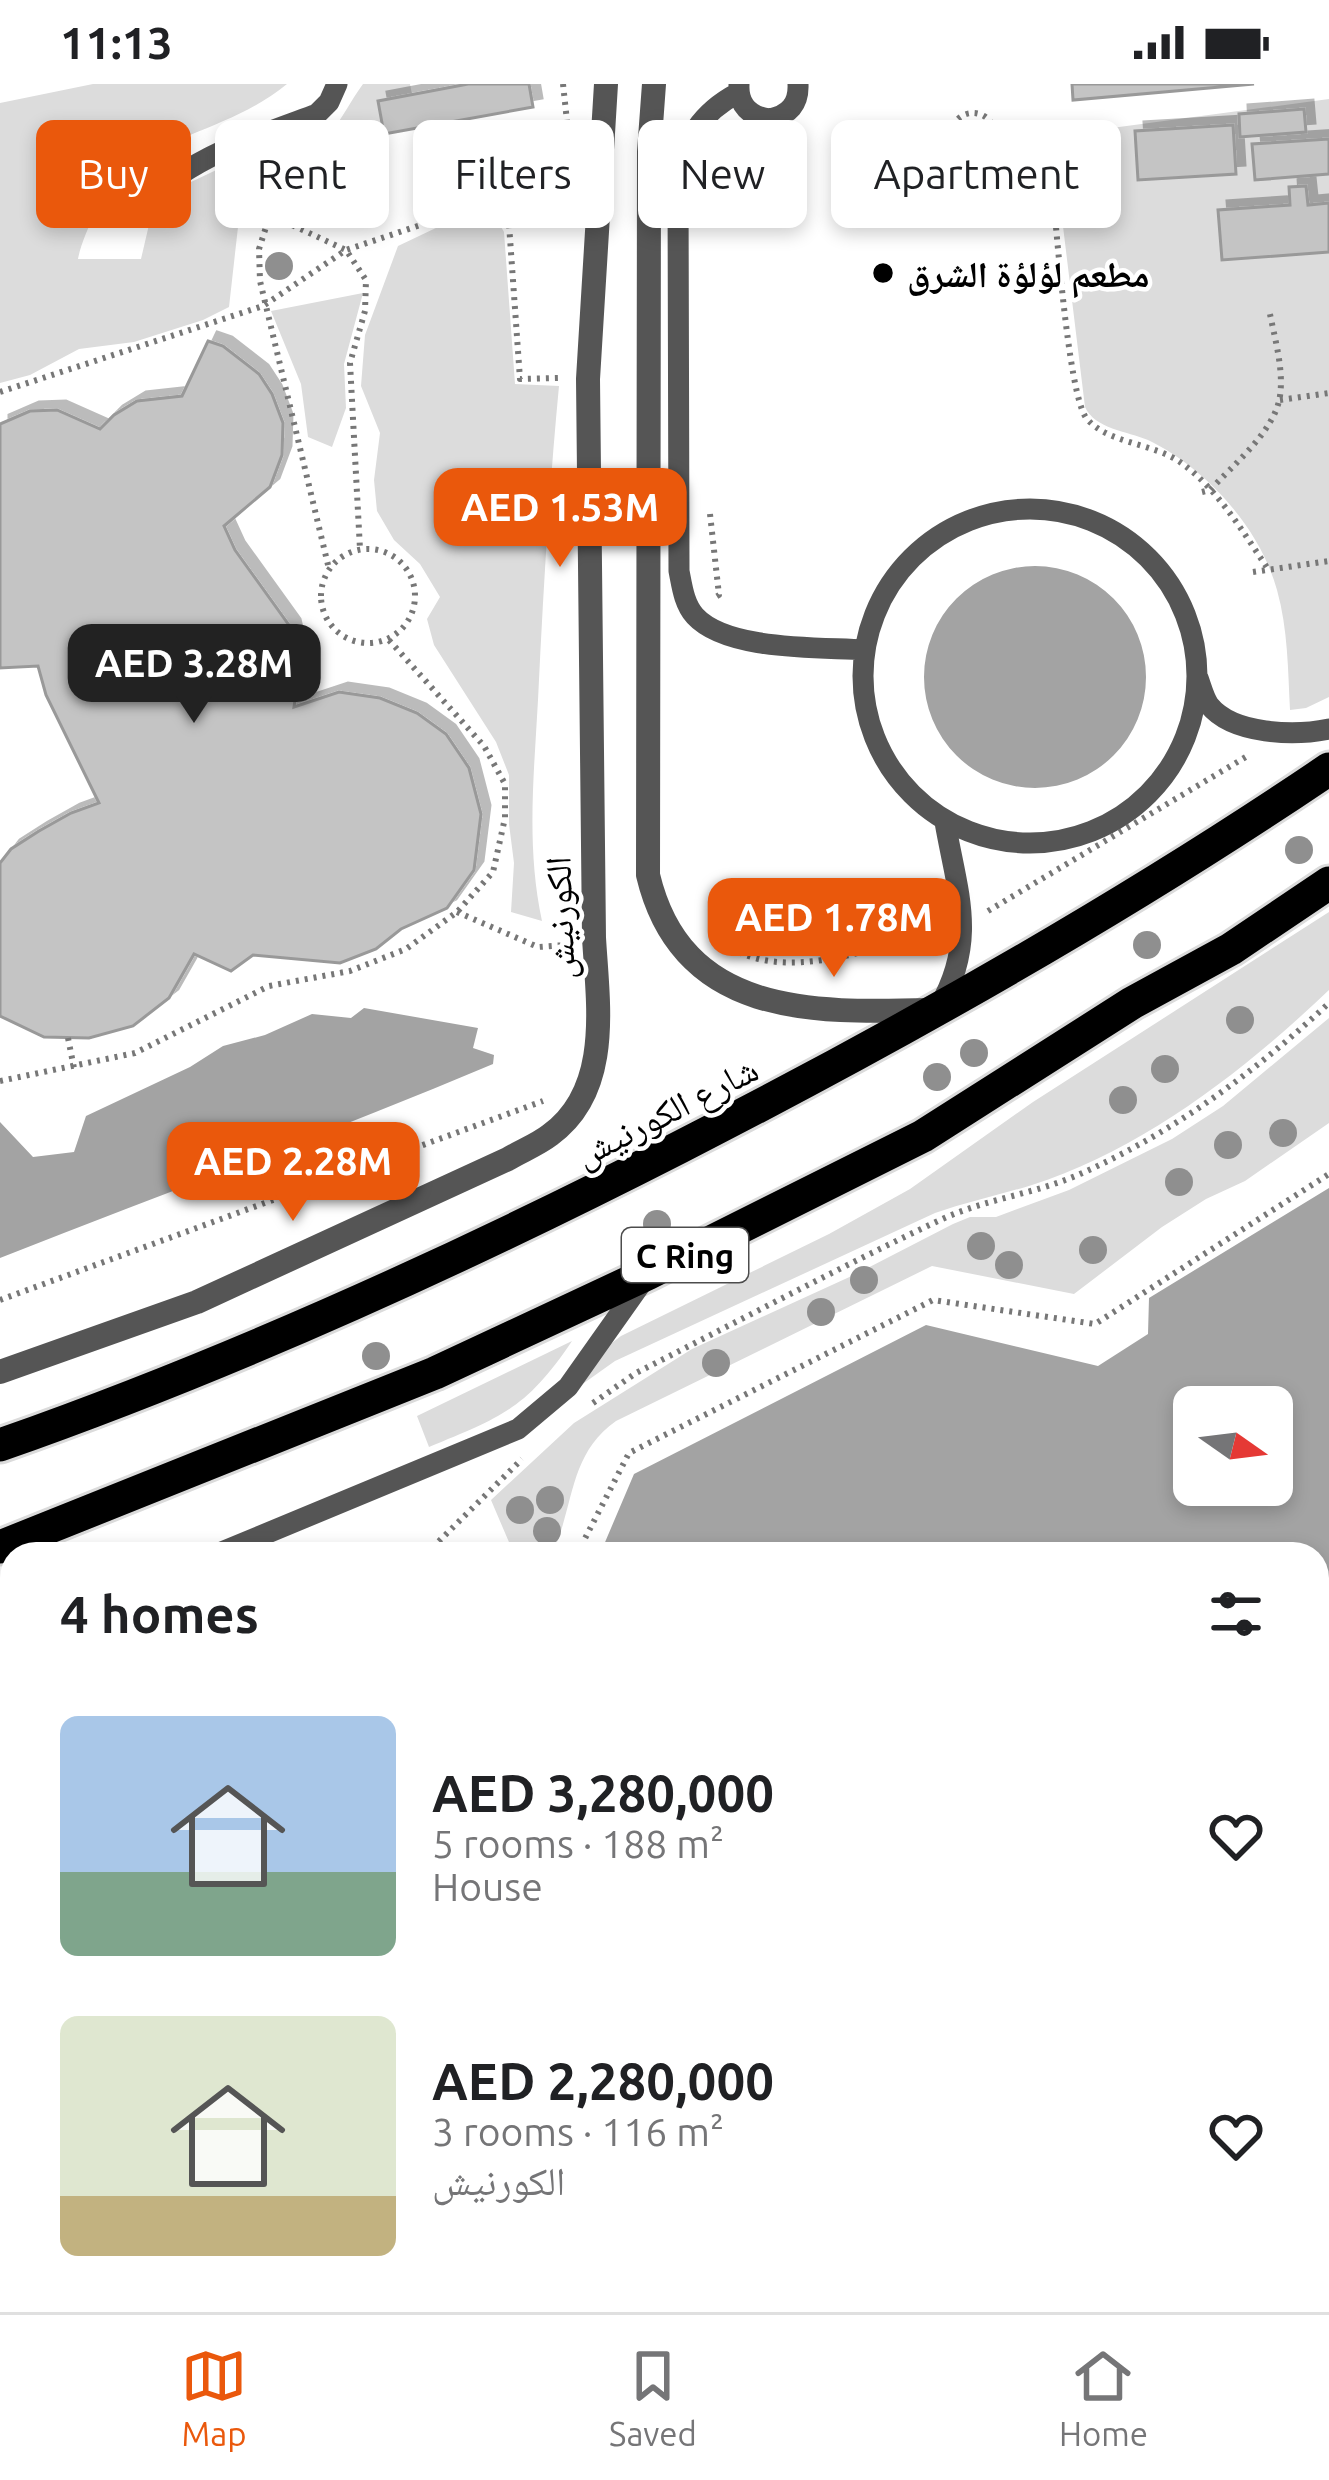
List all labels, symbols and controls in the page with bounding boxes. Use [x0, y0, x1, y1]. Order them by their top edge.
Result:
text: 11:13 [60, 17, 173, 68]
chip: Buy [36, 120, 191, 228]
chip: Rent [215, 120, 389, 228]
chip: Filters [413, 120, 614, 228]
chip: New [638, 120, 807, 228]
chip: Apartment [831, 120, 1121, 228]
place label: مطعم لؤلؤة الشرق [907, 253, 1150, 299]
marker: مطعم لؤلؤة الشرق [870, 260, 896, 286]
pin: AED 1.53M [423, 468, 697, 570]
text: AED 1.53M [461, 485, 659, 528]
pin: AED 3.28M [57, 624, 331, 726]
text: AED 3.28M [95, 641, 293, 684]
street label: الكورنيش [536, 856, 584, 980]
pin: AED 1.78M [697, 878, 971, 980]
text: AED 1.78M [735, 895, 933, 938]
street label: شارع الكورنيش [568, 1047, 766, 1177]
pin: AED 2.28M [156, 1122, 430, 1224]
text: AED 2.28M [194, 1139, 392, 1182]
road number: C Ring [622, 1228, 748, 1282]
north arrow [1173, 1386, 1293, 1506]
map controls [1173, 1386, 1293, 1506]
icon: filters [1203, 1581, 1269, 1647]
text: 4 homes [60, 1585, 259, 1643]
icon: home [156, 1764, 300, 1908]
text: AED 3,280,000 [432, 1764, 774, 1822]
icon: heart [1203, 1803, 1269, 1869]
text: 5 rooms · 188 m² [432, 1822, 724, 1865]
text: House [432, 1865, 543, 1908]
text: AED 2,280,000 [432, 2052, 774, 2110]
icon: home [156, 2064, 300, 2208]
icon: heart [1203, 2103, 1269, 2169]
text: 3 rooms · 116 m² [432, 2110, 724, 2153]
text: الكورنيش [432, 2159, 565, 2202]
tab: Map [181, 2343, 247, 2452]
tab: Saved [609, 2343, 697, 2452]
tab: Home [1059, 2343, 1148, 2452]

